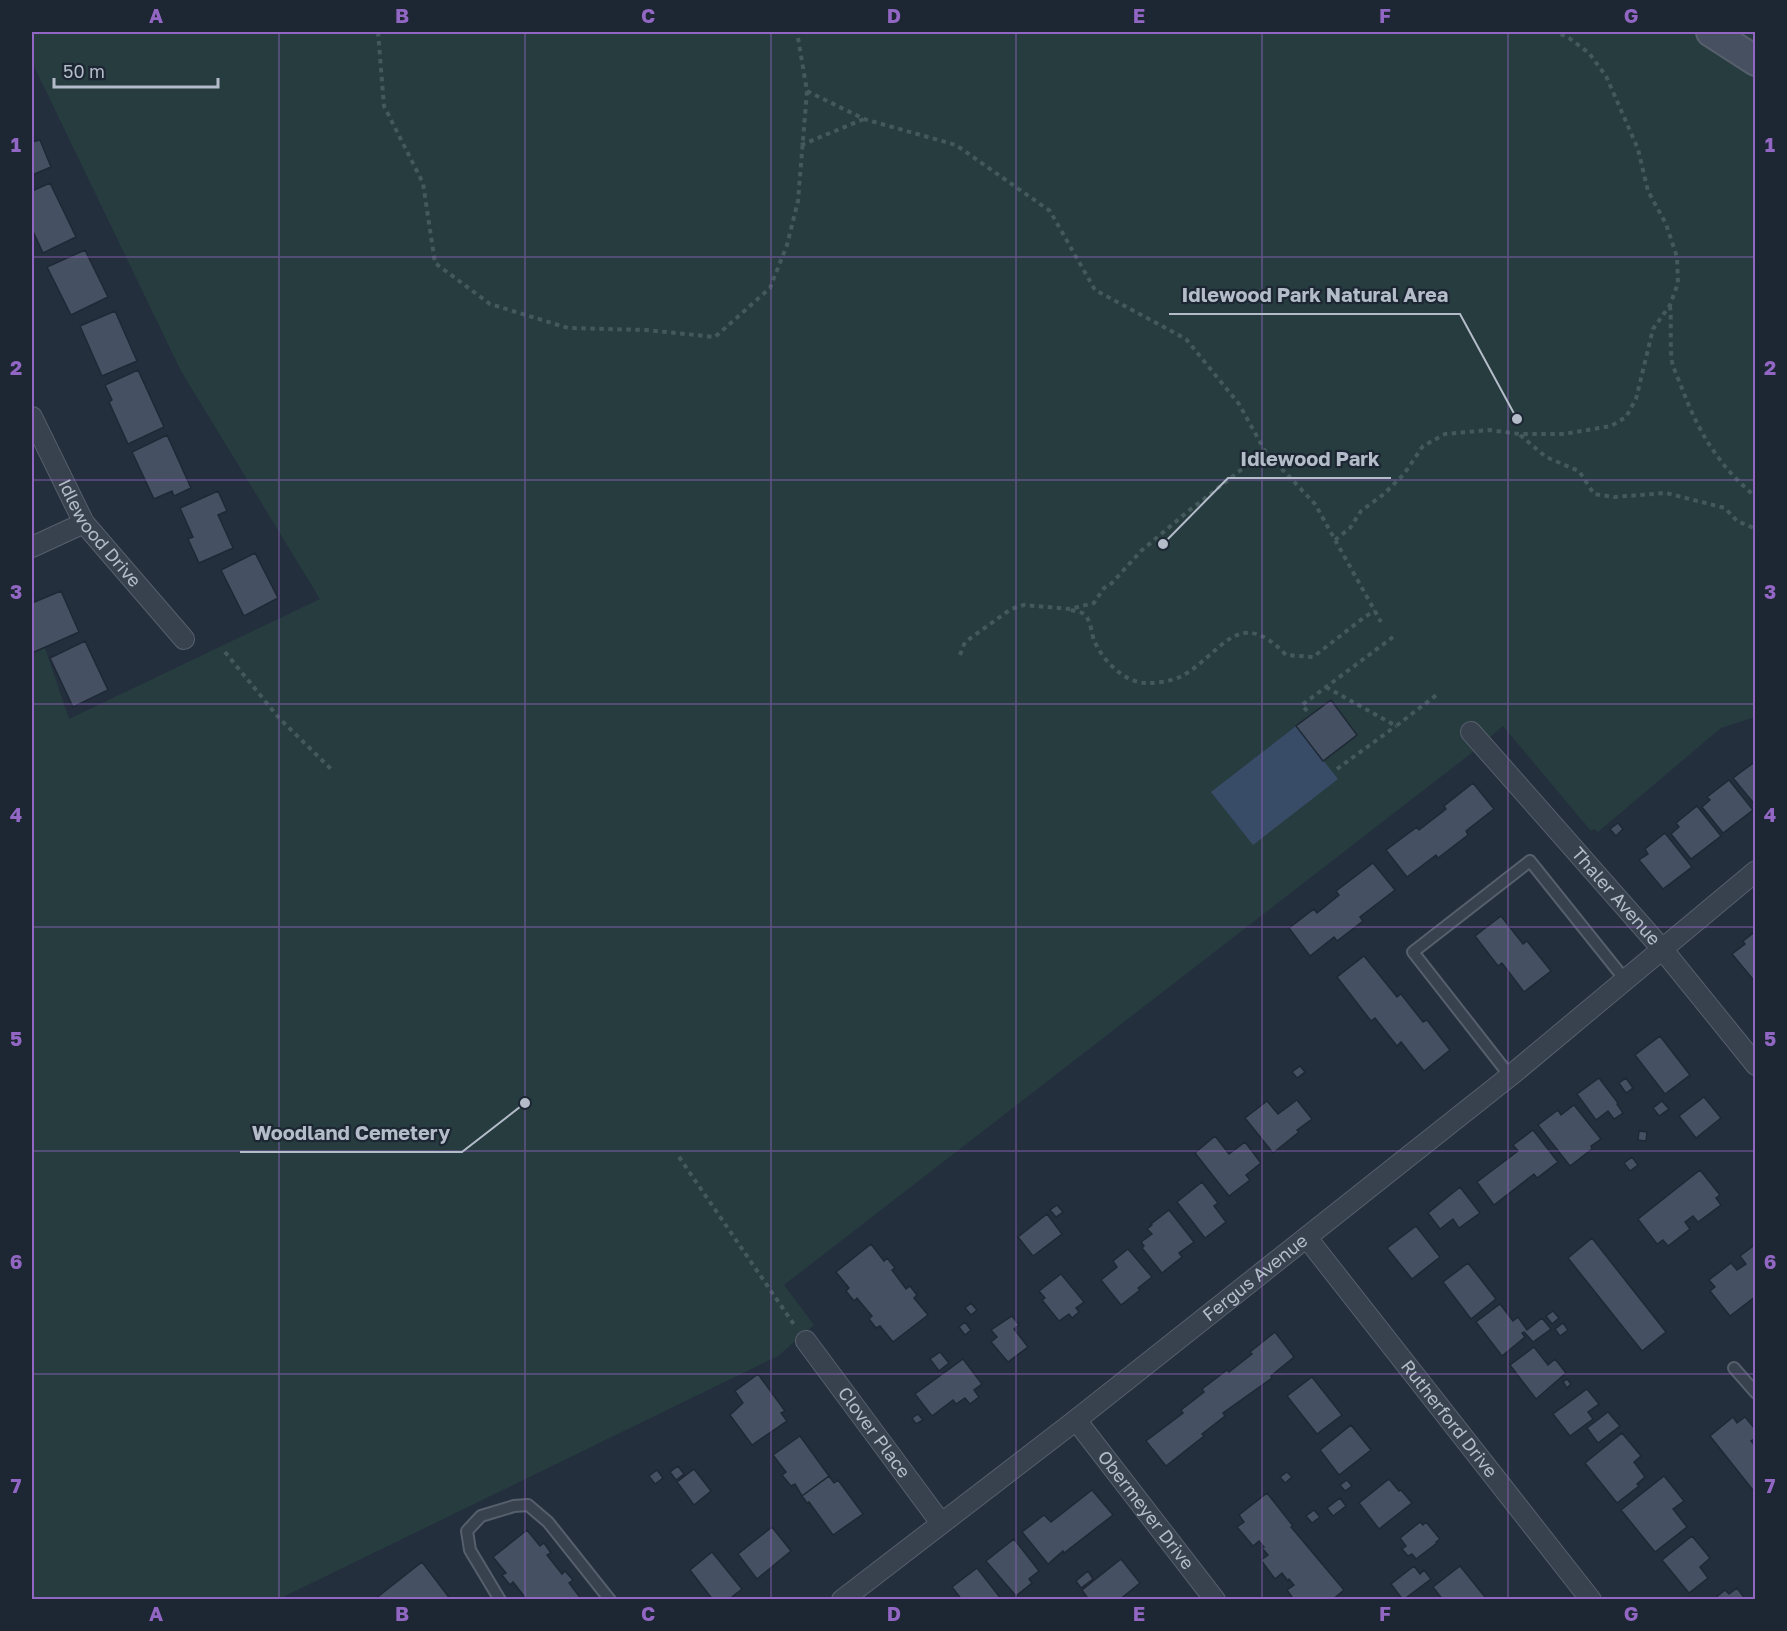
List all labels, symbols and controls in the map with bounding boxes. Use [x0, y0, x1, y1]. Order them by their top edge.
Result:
text: A [149, 3, 163, 27]
text: B [395, 3, 409, 27]
text: C [641, 3, 655, 27]
text: D [887, 3, 901, 27]
text: E [1133, 3, 1145, 27]
text: F [1379, 3, 1391, 27]
text: G [1624, 3, 1638, 27]
scale bar [54, 51, 218, 89]
text: 50 m [63, 60, 105, 82]
text: 1 [11, 132, 21, 156]
text: 1 [1765, 132, 1775, 156]
callout: Idlewood Park Natural Area [1169, 276, 1460, 314]
text: Idlewood Park Natural Area [1182, 282, 1448, 306]
text: 2 [10, 355, 22, 379]
text: 2 [1764, 355, 1776, 379]
callout: Idlewood Park [1228, 440, 1391, 478]
text: Idlewood Park [1240, 446, 1380, 470]
street label: Idlewood Drive [54, 475, 146, 591]
text: 3 [10, 579, 22, 603]
text: 3 [1764, 579, 1776, 603]
text: 4 [10, 802, 22, 826]
text: 4 [1764, 802, 1776, 826]
street label: Thaler Avenue [1567, 842, 1666, 949]
text: 5 [10, 1026, 22, 1050]
text: 5 [1764, 1026, 1776, 1050]
callout: Woodland Cemetery [240, 1114, 462, 1152]
text: Woodland Cemetery [252, 1120, 450, 1144]
street label: Fergus Avenue [1198, 1229, 1311, 1325]
text: 6 [10, 1249, 22, 1273]
text: 6 [1764, 1249, 1776, 1273]
street label: Rutherford Drive [1397, 1355, 1503, 1481]
street label: Clover Place [834, 1382, 916, 1482]
street label: Obermeyer Drive [1094, 1446, 1199, 1573]
text: 7 [11, 1473, 22, 1497]
text: 7 [1765, 1473, 1776, 1497]
text: A [149, 1601, 163, 1625]
text: B [395, 1601, 409, 1625]
text: C [641, 1601, 655, 1625]
text: D [887, 1601, 901, 1625]
text: E [1133, 1601, 1145, 1625]
text: F [1379, 1601, 1391, 1625]
text: G [1624, 1601, 1638, 1625]

